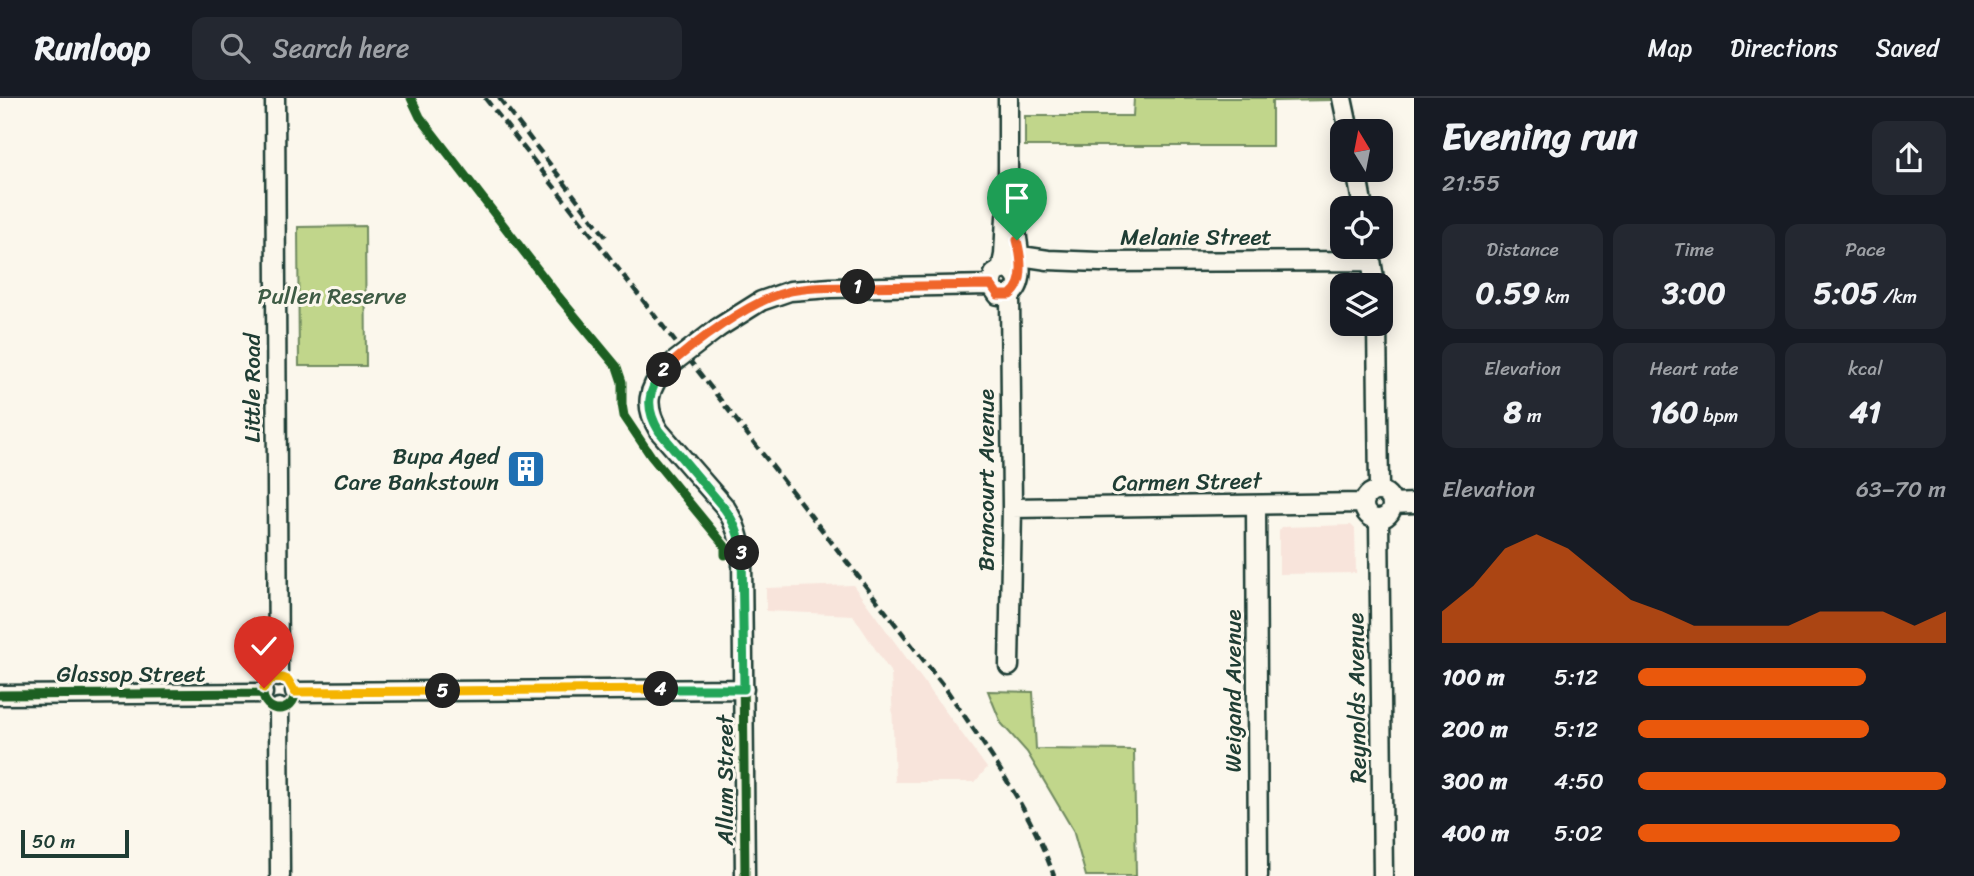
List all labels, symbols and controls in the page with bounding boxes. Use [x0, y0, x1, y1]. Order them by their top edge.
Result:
search box [192, 17, 682, 80]
text: Runloop [35, 19, 150, 77]
text: Search here [272, 25, 409, 71]
text: Map [1648, 27, 1692, 69]
text: Directions [1730, 27, 1838, 69]
text: Saved [1876, 27, 1939, 69]
icon: search [216, 29, 254, 67]
text: Evening run [1442, 103, 1638, 170]
north arrow [1330, 119, 1393, 182]
map controls [1330, 119, 1393, 336]
button: share [1872, 121, 1946, 195]
text: 21:55 [1442, 163, 1500, 204]
pin [987, 168, 1047, 240]
icon: arrive [998, 179, 1036, 217]
button: locate [1330, 196, 1393, 259]
street label: Melanie Street [1120, 217, 1272, 258]
text: Distance [1487, 233, 1559, 266]
text: Time [1674, 233, 1714, 266]
text: Pace [1845, 233, 1885, 266]
text: 0.59 [1475, 266, 1540, 320]
text: 3:00 [1662, 266, 1726, 320]
text: 5:05 [1813, 266, 1878, 320]
pin: 1 [840, 270, 876, 304]
text: 1 [853, 270, 862, 303]
button: layers [1330, 273, 1393, 336]
park label: Pullen Reserve [257, 276, 407, 317]
text: km [1540, 280, 1570, 313]
text: /km [1878, 280, 1917, 313]
street label: Little Road [232, 331, 273, 443]
pin: 2 [646, 352, 682, 388]
text: Elevation [1484, 352, 1561, 385]
text: Heart rate [1649, 352, 1739, 385]
text: kcal [1848, 352, 1883, 385]
text: 2 [658, 353, 669, 386]
text: 8 [1504, 385, 1522, 439]
text: 160 [1650, 385, 1698, 439]
text: 41 [1850, 385, 1881, 439]
street label: Brancourt Avenue [966, 389, 1007, 571]
text: m [1522, 399, 1541, 432]
text: bpm [1698, 399, 1738, 432]
place label: Bupa Aged Care Bankstown [334, 436, 501, 503]
building icon: Bupa Aged Care Bankstown [505, 448, 547, 490]
street label: Carmen Street [1112, 460, 1264, 504]
text: Elevation [1442, 469, 1535, 510]
text: 63–70 m [1856, 469, 1946, 510]
pin: 3 [724, 536, 760, 570]
text: 3 [736, 536, 747, 569]
street label: Weigand Avenue [1213, 610, 1254, 772]
street label: Reynolds Avenue [1335, 612, 1379, 784]
pin [234, 616, 294, 688]
icon: check [245, 627, 283, 665]
street label: Glassop Street [56, 654, 206, 695]
text: 100 m [1442, 657, 1505, 698]
text: 5:12 [1554, 657, 1598, 698]
pin: 4 [644, 672, 678, 706]
text: 4 [655, 672, 666, 705]
pin: 5 [426, 674, 460, 708]
text: 5 [437, 674, 448, 707]
text: 200 m [1442, 709, 1508, 750]
text: 5:12 [1554, 709, 1598, 750]
street label: Allum Street [705, 713, 746, 846]
text: 300 m [1442, 761, 1507, 802]
text: 4:50 [1554, 761, 1604, 802]
text: 400 m [1442, 813, 1509, 854]
text: 5:02 [1554, 813, 1603, 854]
text: 50 m [32, 825, 75, 858]
scale bar [21, 827, 130, 859]

